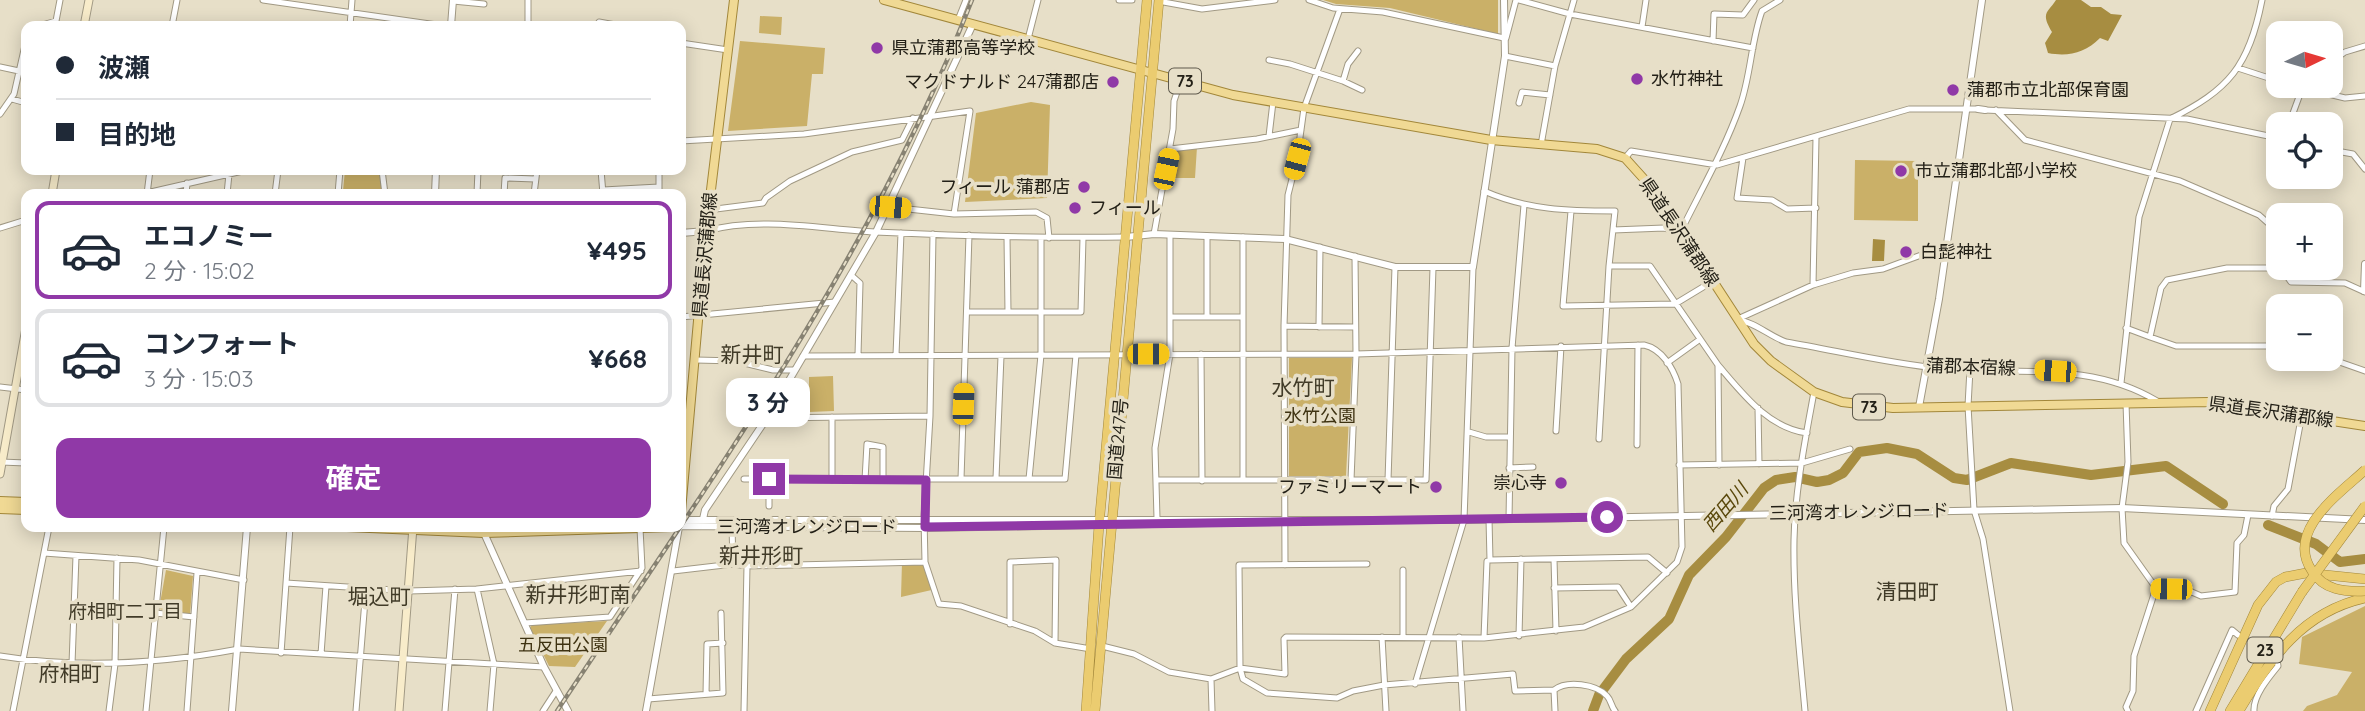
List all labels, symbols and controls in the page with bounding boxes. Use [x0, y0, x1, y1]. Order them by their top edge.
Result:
north arrow [2266, 21, 2343, 98]
map controls [2266, 21, 2343, 371]
place label: 県立蒲郡高等学校 [891, 36, 1035, 59]
marker: 県立蒲郡高等学校 [869, 40, 885, 56]
text: 波瀬 [98, 51, 150, 84]
place label: 水竹神社 [1651, 67, 1723, 90]
road number: 73 [1169, 68, 1201, 94]
place label: マクドナルド 247蒲郡店 [904, 70, 1099, 93]
marker: 水竹神社 [1629, 71, 1645, 87]
marker: マクドナルド 247蒲郡店 [1105, 74, 1121, 90]
place label: 蒲郡市立北部保育園 [1967, 78, 2129, 101]
marker: 蒲郡市立北部保育園 [1945, 82, 1961, 98]
button: locate [2266, 112, 2343, 189]
text: 目的地 [98, 118, 176, 151]
car [1282, 136, 1313, 182]
car [1152, 146, 1181, 192]
place label: 市立蒲郡北部小学校 [1915, 159, 2077, 182]
marker: 市立蒲郡北部小学校 [1893, 163, 1909, 179]
street label: 県道長沢蒲郡線 [1635, 173, 1724, 290]
place label: フィール 蒲郡店 [939, 175, 1070, 198]
marker: フィール 蒲郡店 [1076, 179, 1092, 195]
street label: 県道長沢蒲郡線 [688, 191, 721, 319]
car [869, 195, 912, 219]
place label: フィール [1089, 196, 1161, 219]
marker: フィール [1067, 200, 1083, 216]
button: + [2266, 203, 2343, 280]
icon: car [60, 219, 123, 282]
text: エコノミー [144, 219, 274, 252]
text: ¥495 [587, 234, 647, 267]
place label: 白髭神社 [1920, 240, 1992, 263]
marker: 白髭神社 [1898, 244, 1914, 260]
text: 2 分 · 15:02 [144, 256, 255, 285]
button: − [2266, 294, 2343, 371]
icon: car [60, 327, 123, 390]
text: コンフォート [144, 327, 299, 360]
district label: 新井町 [721, 341, 784, 367]
text: ¥668 [588, 342, 647, 375]
car [1128, 344, 1170, 365]
street label: 蒲郡本宿線 [1926, 353, 2016, 380]
car [2034, 359, 2077, 383]
text: 3 分 · 15:03 [144, 364, 253, 393]
district label: 水竹町 [1272, 374, 1335, 400]
callout: 3 分 [727, 378, 811, 426]
car [952, 383, 975, 425]
text: 3 分 [747, 388, 789, 417]
street label: 県道長沢蒲郡線 [2207, 391, 2335, 432]
road number: 73 [1853, 394, 1885, 420]
street label: 国道247号 [1102, 397, 1133, 481]
park label: 水竹公園 [1284, 404, 1356, 427]
button: 確定 [56, 438, 651, 518]
route end [753, 463, 785, 495]
place label: 崇心寺 [1493, 471, 1547, 494]
place label: ファミリーマート [1278, 475, 1422, 498]
marker: 崇心寺 [1553, 475, 1569, 491]
water label: 西田川 [1697, 476, 1754, 536]
marker: ファミリーマート [1428, 479, 1444, 495]
street label: 三河湾オレンジロード [1769, 498, 1949, 525]
route start [1591, 501, 1623, 533]
street label: 三河湾オレンジロード [717, 515, 897, 538]
district label: 新井形町 [719, 542, 803, 568]
district label: 清田町 [1876, 578, 1939, 604]
car [2150, 578, 2193, 600]
district label: 新井形町南 [526, 581, 631, 607]
district label: 堀込町 [348, 583, 411, 609]
district label: 府相町二丁目 [68, 599, 182, 623]
park label: 五反田公園 [518, 633, 608, 656]
road number: 23 [2248, 638, 2282, 663]
district label: 府相町 [39, 660, 102, 686]

